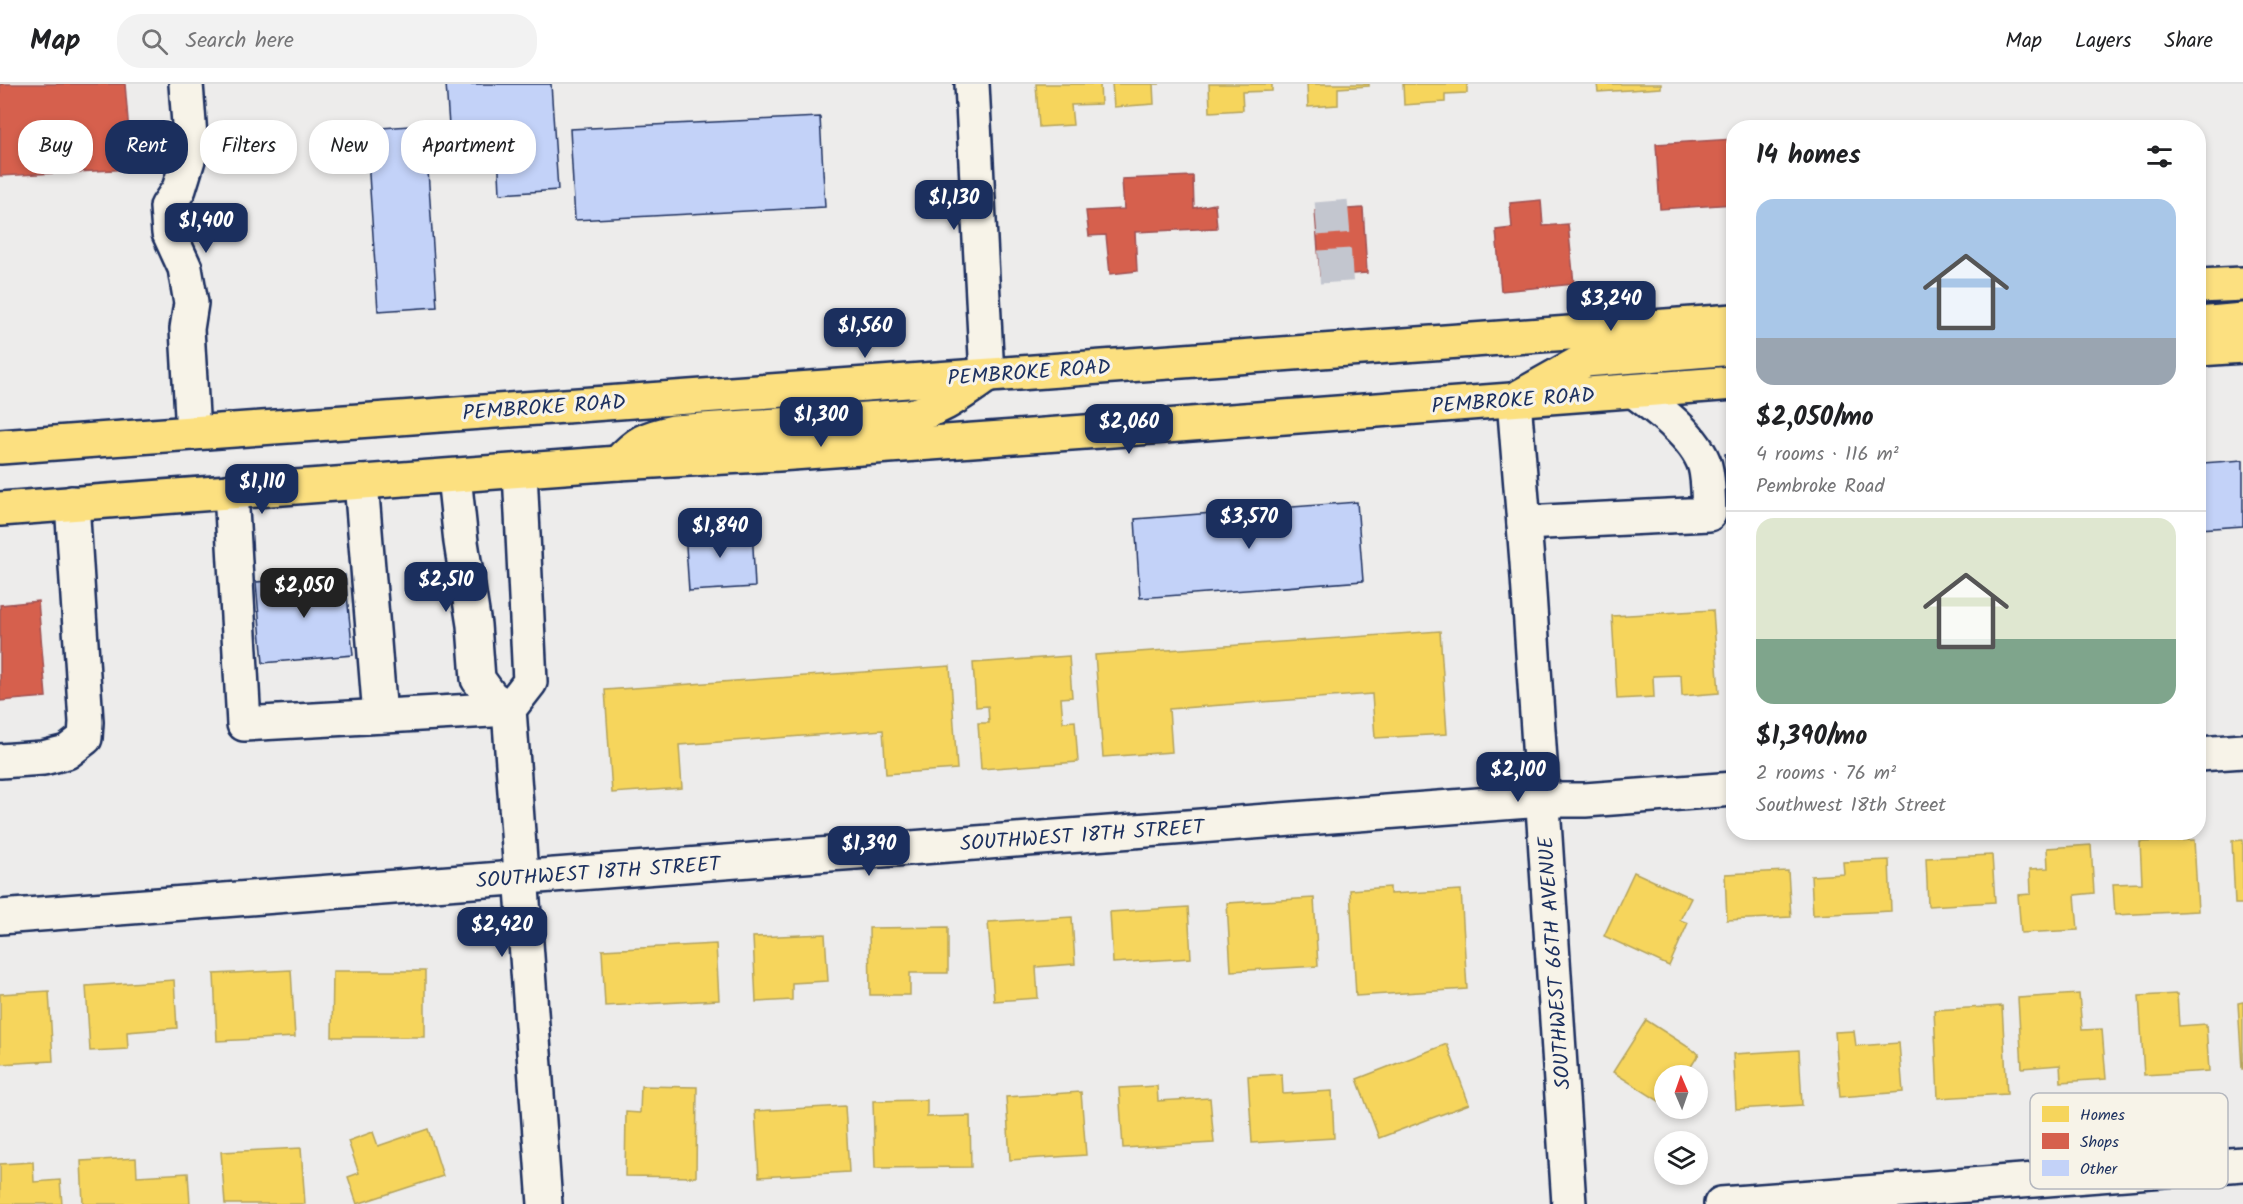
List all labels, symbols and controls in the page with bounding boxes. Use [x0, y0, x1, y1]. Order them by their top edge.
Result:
search box [117, 14, 537, 68]
text: Map [30, 19, 81, 64]
text: Search here [186, 24, 294, 59]
icon: search [138, 25, 171, 58]
text: Map [2005, 25, 2042, 58]
text: Layers [2075, 25, 2131, 58]
text: Share [2164, 25, 2213, 58]
chip: Buy [18, 120, 93, 174]
chip: Rent [105, 120, 188, 174]
chip: Filters [200, 120, 297, 174]
chip: New [309, 120, 389, 174]
chip: Apartment [401, 120, 536, 174]
text: 14 homes [1756, 135, 1861, 177]
icon: filters [2143, 140, 2176, 173]
pin: $1,130 [905, 180, 1003, 231]
text: $1,130 [929, 183, 979, 215]
pin: $1,400 [157, 203, 255, 254]
text: $1,400 [179, 206, 233, 238]
icon: home [1912, 238, 2020, 346]
pin: $3,240 [1562, 281, 1660, 332]
text: $3,240 [1581, 284, 1641, 316]
pin: $1,560 [816, 308, 914, 359]
text: $1,560 [838, 311, 892, 343]
street label: PEMBROKE ROAD [946, 351, 1112, 396]
street label: PEMBROKE ROAD [1430, 379, 1596, 424]
street label: PEMBROKE ROAD [461, 386, 627, 431]
pin: $1,300 [772, 397, 870, 448]
text: $2,050/mo [1756, 397, 1874, 439]
text: $1,300 [794, 400, 848, 432]
pin: $2,060 [1080, 404, 1178, 455]
text: $2,060 [1099, 407, 1159, 439]
text: 4 rooms · 116 m² [1756, 439, 1899, 471]
pin: $1,110 [213, 464, 311, 515]
text: $1,110 [239, 467, 285, 499]
text: Pembroke Road [1756, 471, 1884, 503]
pin: $3,570 [1200, 499, 1298, 550]
text: $3,570 [1220, 502, 1278, 534]
pin: $1,840 [671, 508, 769, 559]
text: $1,840 [692, 511, 748, 543]
icon: home [1912, 557, 2020, 665]
pin: $2,510 [397, 562, 495, 613]
text: $2,510 [418, 565, 474, 597]
pin: $2,050 [255, 568, 353, 619]
text: $2,050 [274, 571, 334, 603]
text: $1,390/mo [1756, 716, 1867, 758]
pin: $2,100 [1469, 752, 1567, 803]
text: $2,100 [1490, 755, 1546, 787]
text: 2 rooms · 76 m² [1756, 758, 1896, 790]
text: Southwest 18th Street [1756, 790, 1946, 822]
street label: SOUTHWEST 18TH STREET [959, 811, 1207, 861]
pin: $1,390 [820, 826, 918, 877]
text: $1,390 [842, 829, 896, 861]
street label: SOUTHWEST 66TH AVENUE [1530, 834, 1581, 1091]
street label: SOUTHWEST 18TH STREET [475, 848, 723, 898]
pin: $2,420 [453, 907, 551, 958]
text: $2,420 [471, 910, 533, 942]
north arrow [1654, 1065, 1708, 1119]
map controls [1654, 1065, 1708, 1185]
legend [2030, 1093, 2228, 1189]
text: Homes [2080, 1103, 2125, 1128]
text: Shops [2080, 1130, 2119, 1155]
button: layers [1654, 1131, 1708, 1185]
text: Other [2080, 1157, 2119, 1182]

